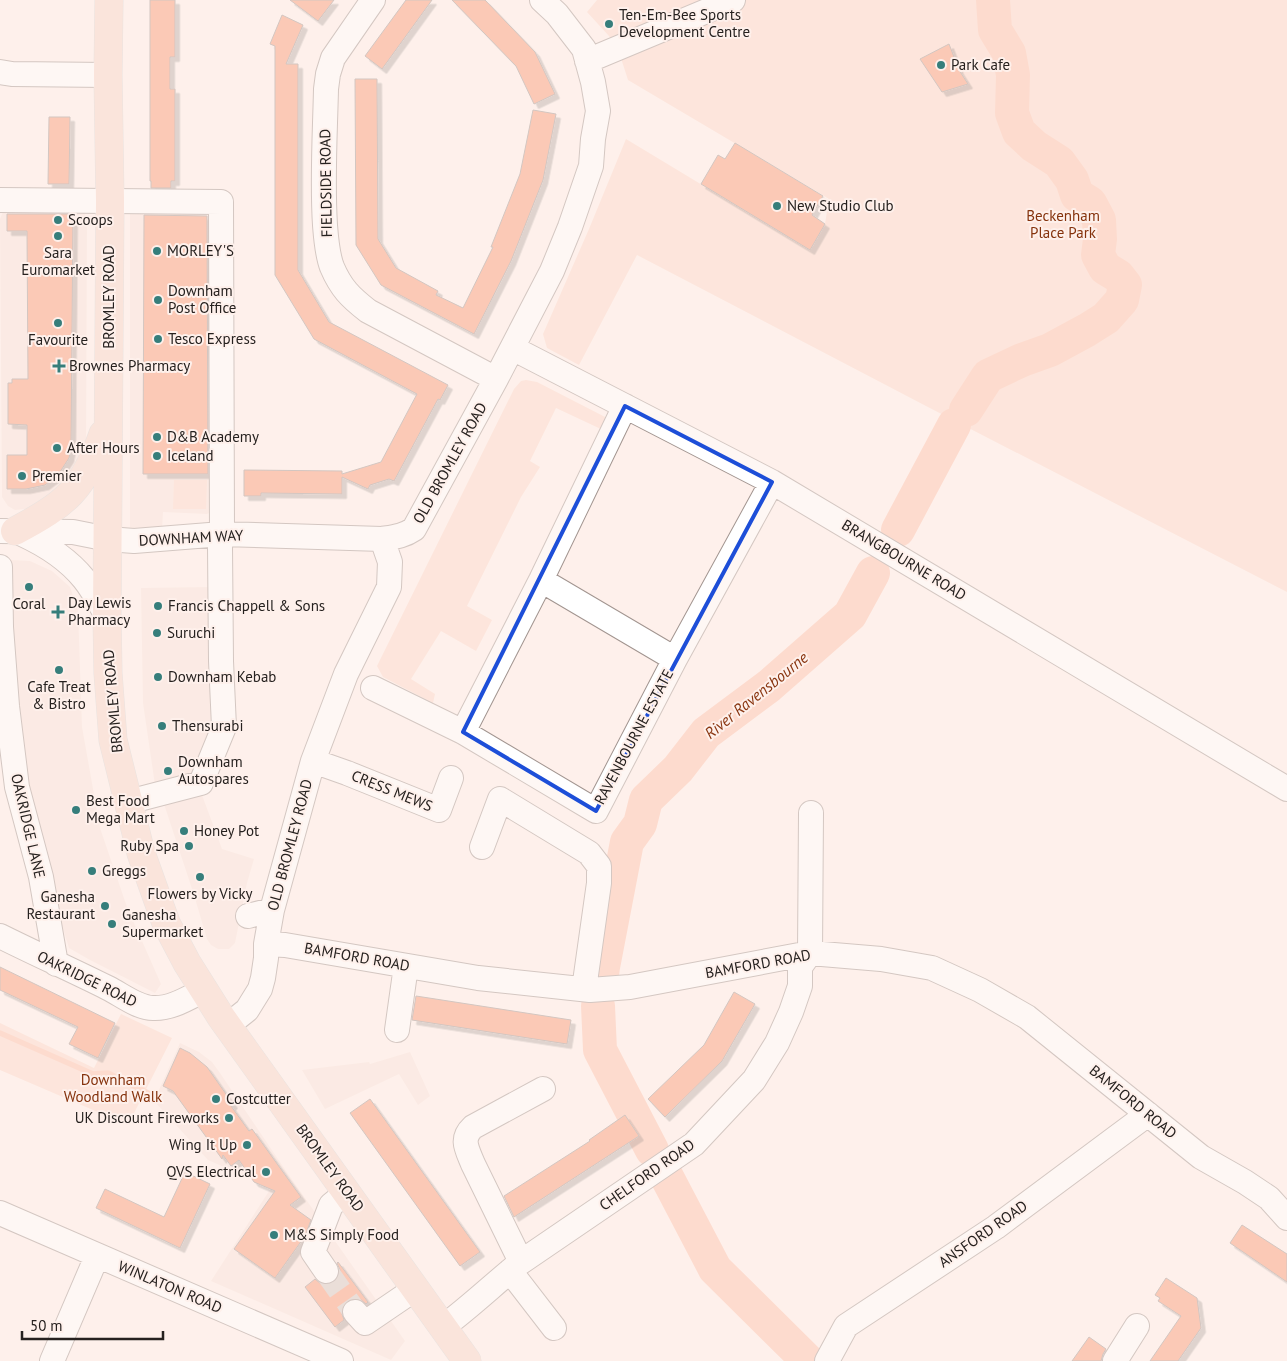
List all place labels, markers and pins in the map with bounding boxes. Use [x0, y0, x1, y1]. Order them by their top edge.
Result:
place label: Ten-Em-Bee Sports Development Centre [619, 5, 750, 41]
marker: Ten-Em-Bee Sports Development Centre [603, 18, 615, 30]
place label: Park Cafe [951, 55, 1010, 74]
marker: Park Cafe [935, 59, 947, 71]
place label: New Studio Club [787, 196, 894, 215]
marker: New Studio Club [771, 200, 783, 212]
place label: Scoops [68, 210, 113, 229]
marker: Scoops [52, 214, 64, 226]
marker: Sara Euromarket [52, 230, 64, 242]
place label: MORLEY'S [167, 241, 234, 260]
place label: Sara Euromarket [21, 243, 95, 279]
marker: MORLEY'S [151, 245, 163, 257]
place label: Downham Post Office [168, 281, 236, 317]
marker: Downham Post Office [152, 294, 164, 306]
marker: Favourite [52, 317, 64, 329]
place label: Tesco Express [168, 329, 256, 348]
place label: Favourite [28, 330, 88, 349]
marker: Tesco Express [152, 333, 164, 345]
place label: Brownes Pharmacy [69, 356, 190, 375]
marker: Brownes Pharmacy [53, 360, 65, 372]
place label: D&B Academy [167, 427, 259, 446]
marker: D&B Academy [151, 431, 163, 443]
place label: After Hours [67, 438, 140, 457]
marker: After Hours [51, 442, 63, 454]
place label: Iceland [167, 446, 214, 465]
marker: Iceland [151, 450, 163, 462]
place label: Premier [32, 466, 82, 485]
marker: Premier [16, 470, 28, 482]
marker: Coral [23, 581, 35, 593]
place label: Day Lewis Pharmacy [68, 593, 131, 629]
place label: Coral [12, 594, 46, 613]
place label: Francis Chappell & Sons [168, 596, 325, 615]
marker: Francis Chappell & Sons [152, 600, 164, 612]
marker: Day Lewis Pharmacy [52, 606, 64, 618]
place label: Suruchi [167, 623, 215, 642]
marker: Suruchi [151, 627, 163, 639]
marker: Cafe Treat & Bistro [53, 664, 65, 676]
place label: Downham Kebab [168, 667, 276, 686]
marker: Downham Kebab [152, 671, 164, 683]
place label: Cafe Treat & Bistro [27, 677, 91, 713]
place label: Thensurabi [172, 716, 243, 735]
marker: Thensurabi [156, 720, 168, 732]
place label: Downham Autospares [178, 752, 249, 788]
marker: Downham Autospares [162, 765, 174, 777]
place label: Best Food Mega Mart [86, 791, 155, 827]
marker: Best Food Mega Mart [70, 804, 82, 816]
place label: Honey Pot [194, 821, 259, 840]
marker: Honey Pot [178, 825, 190, 837]
place label: Ruby Spa [120, 836, 179, 855]
marker: Ruby Spa [183, 840, 195, 852]
place label: Greggs [102, 861, 146, 880]
marker: Greggs [86, 865, 98, 877]
marker: Flowers by Vicky [194, 871, 206, 883]
place label: Flowers by Vicky [147, 884, 253, 903]
place label: Ganesha Restaurant [26, 887, 95, 923]
marker: Ganesha Restaurant [99, 900, 111, 912]
place label: Ganesha Supermarket [122, 905, 203, 941]
marker: Ganesha Supermarket [106, 918, 118, 930]
place label: Costcutter [226, 1089, 291, 1108]
marker: Costcutter [210, 1093, 222, 1105]
place label: UK Discount Fireworks [75, 1108, 219, 1127]
marker: UK Discount Fireworks [223, 1112, 235, 1124]
place label: Wing It Up [169, 1135, 237, 1154]
marker: Wing It Up [241, 1139, 253, 1151]
place label: QVS Electrical [166, 1162, 257, 1181]
marker: QVS Electrical [260, 1166, 272, 1178]
place label: M&S Simply Food [284, 1225, 399, 1244]
marker: M&S Simply Food [268, 1229, 280, 1241]

